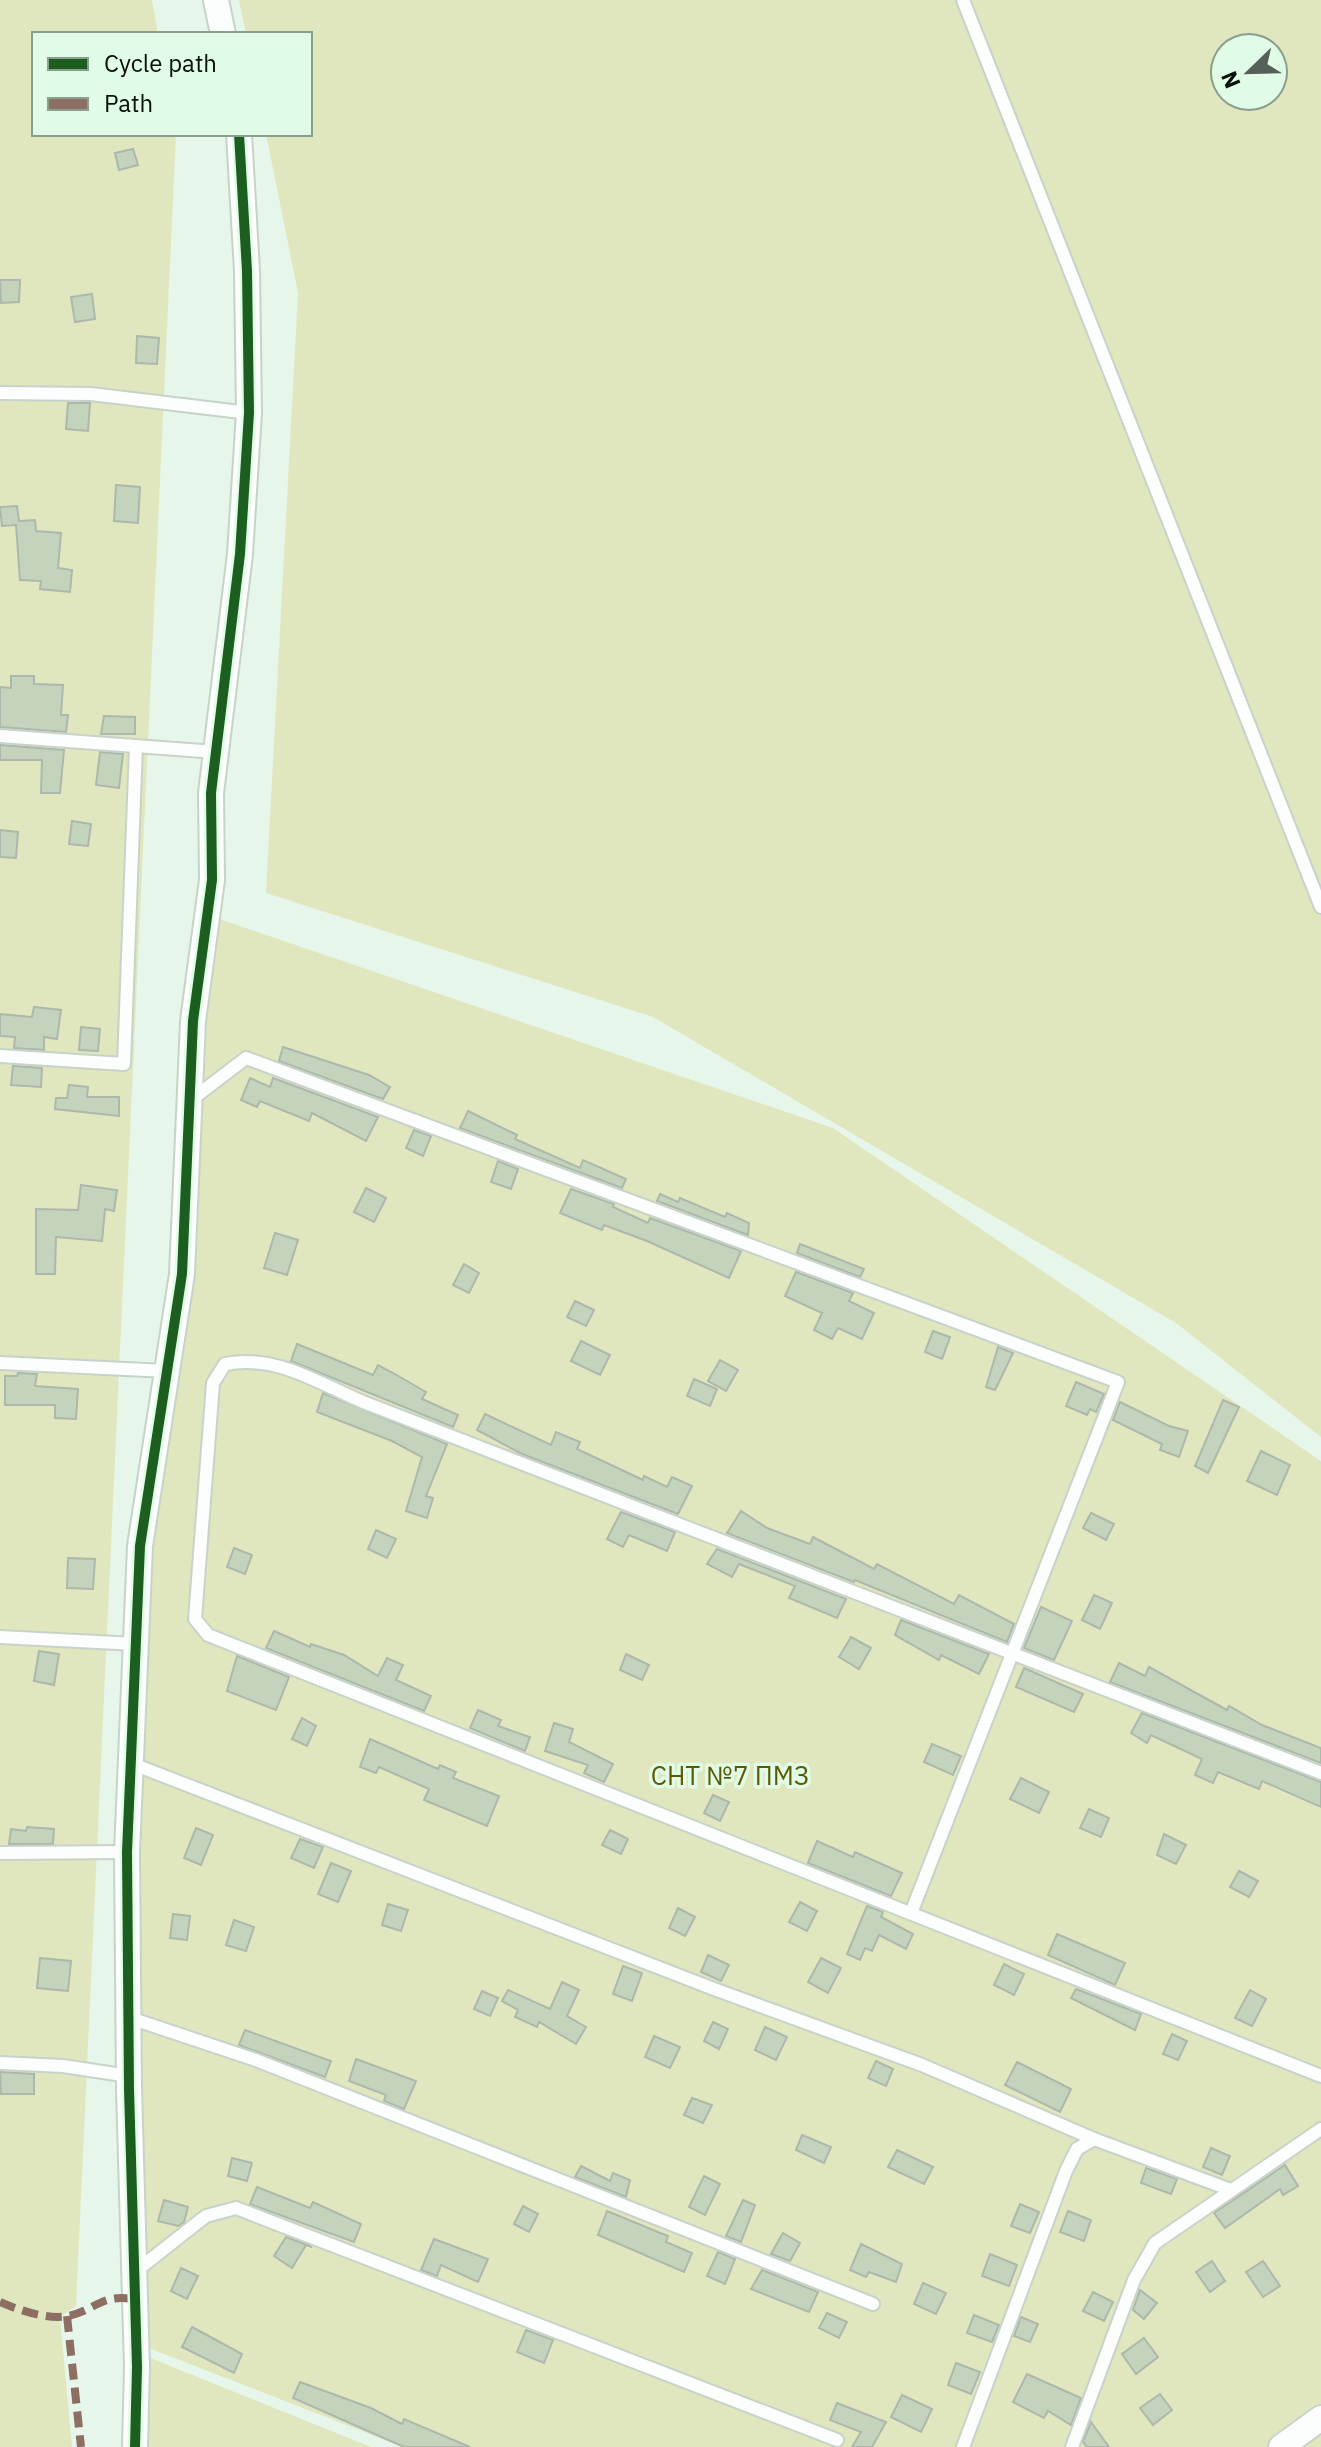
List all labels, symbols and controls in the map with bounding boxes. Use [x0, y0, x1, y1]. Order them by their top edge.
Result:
legend [32, 32, 312, 136]
north arrow [1209, 32, 1289, 112]
text: Cycle path [104, 47, 217, 79]
text: N [1214, 67, 1247, 93]
text: Path [104, 87, 153, 119]
park label: СНТ №7 ПМЗ [651, 1758, 809, 1792]

